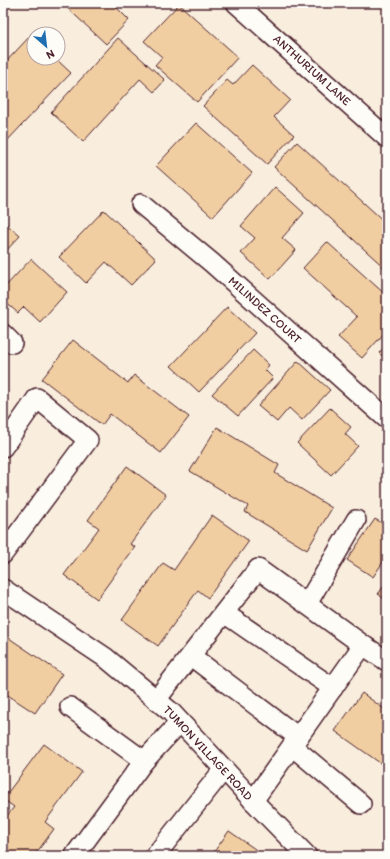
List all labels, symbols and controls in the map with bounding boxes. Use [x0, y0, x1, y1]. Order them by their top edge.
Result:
north arrow [26, 26, 66, 66]
street label: ANTHURIUM LANE [270, 32, 354, 109]
text: N [44, 47, 57, 62]
street label: MILINDEZ COURT [226, 273, 305, 347]
street label: TUMON VILLAGE ROAD [160, 703, 256, 803]

